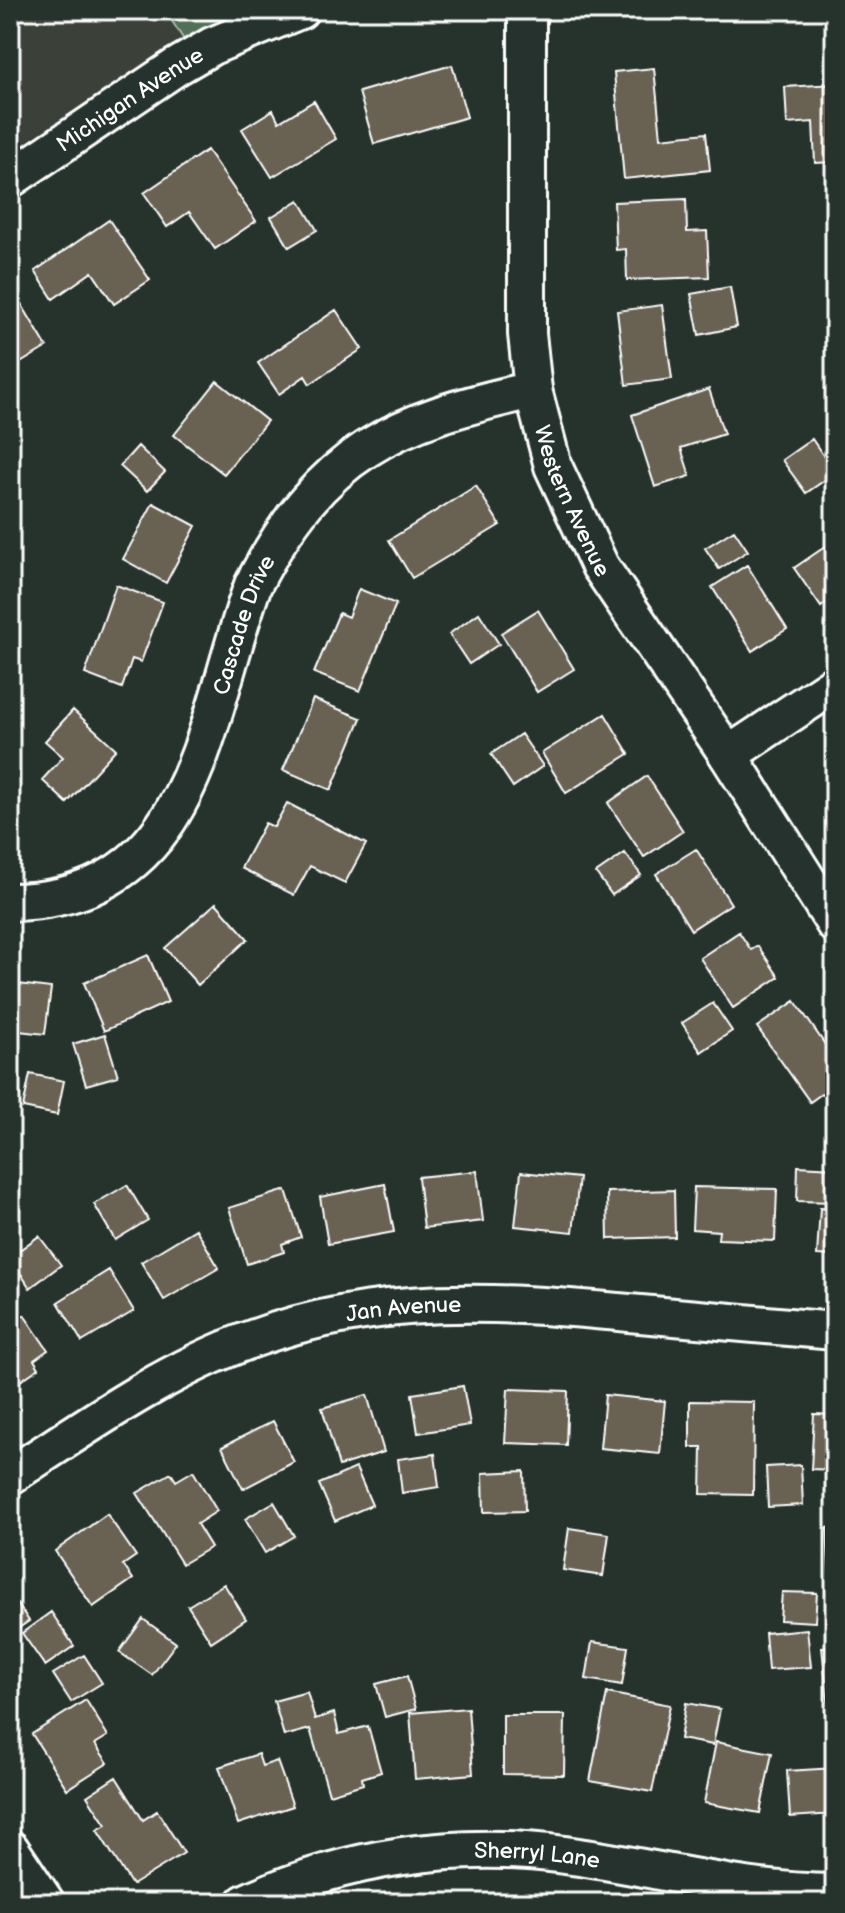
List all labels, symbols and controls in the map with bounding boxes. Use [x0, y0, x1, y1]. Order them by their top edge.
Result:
street label: Michigan Avenue [52, 42, 209, 159]
street label: Western Avenue [528, 422, 615, 582]
street label: Cascade Drive [208, 551, 282, 698]
street label: Jan Avenue [344, 1292, 461, 1329]
street label: Sherryl Lane [474, 1838, 602, 1875]

